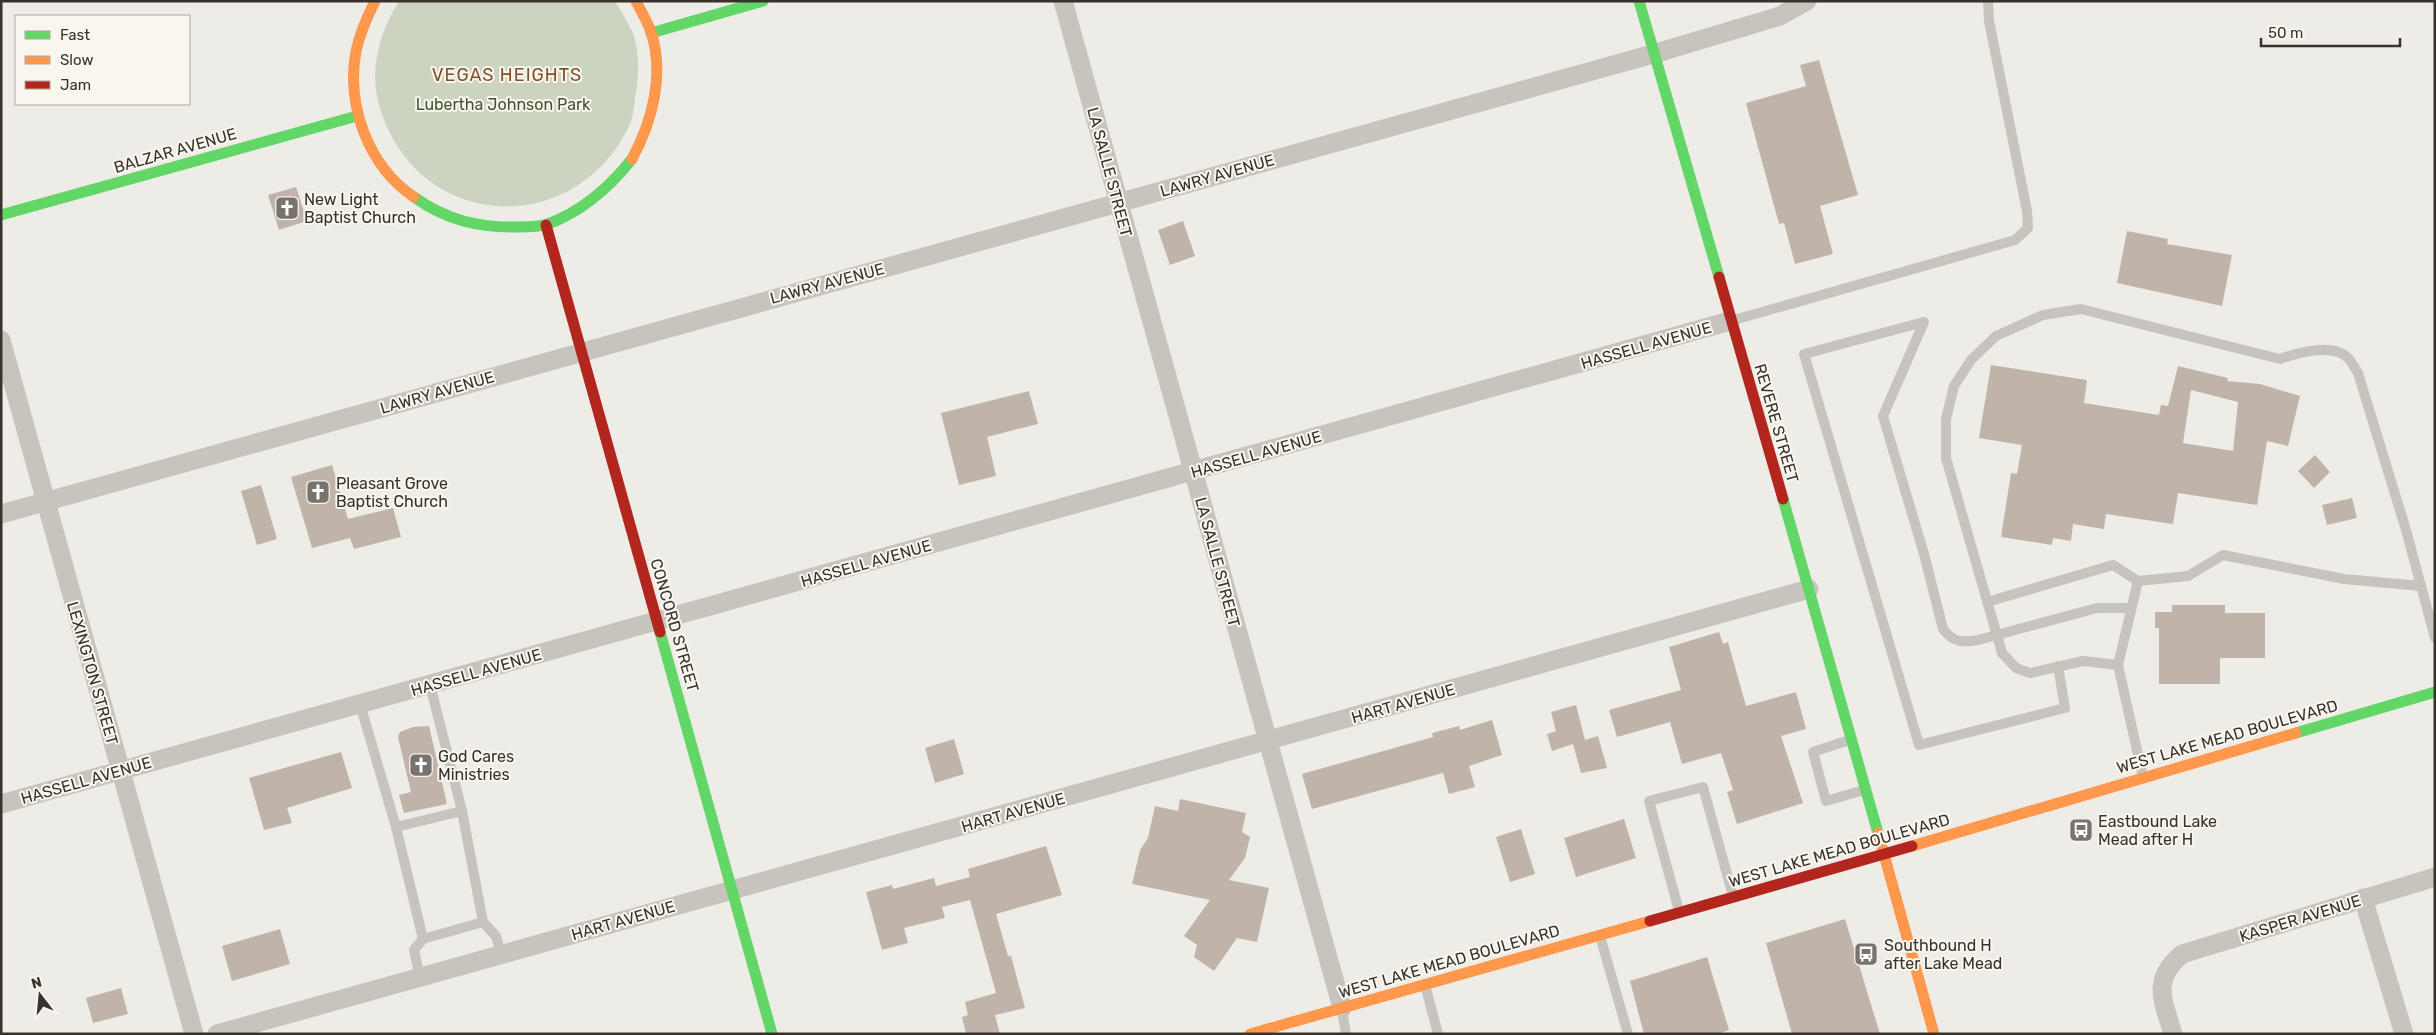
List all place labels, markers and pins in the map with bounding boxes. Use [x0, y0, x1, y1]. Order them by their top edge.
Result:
place label: New Light Baptist Church [304, 190, 416, 227]
church icon: New Light Baptist Church [274, 195, 300, 221]
place label: Pleasant Grove Baptist Church [336, 474, 448, 511]
church icon: Pleasant Grove Baptist Church [305, 479, 331, 505]
place label: God Cares Ministries [438, 747, 514, 784]
church icon: God Cares Ministries [408, 752, 434, 778]
place label: Eastbound Lake Mead after H [2098, 812, 2217, 849]
bus stop icon: Eastbound Lake Mead after H [2068, 817, 2094, 843]
place label: Southbound H after Lake Mead [1884, 936, 2002, 973]
bus stop icon: Southbound H after Lake Mead [1853, 941, 1879, 967]

